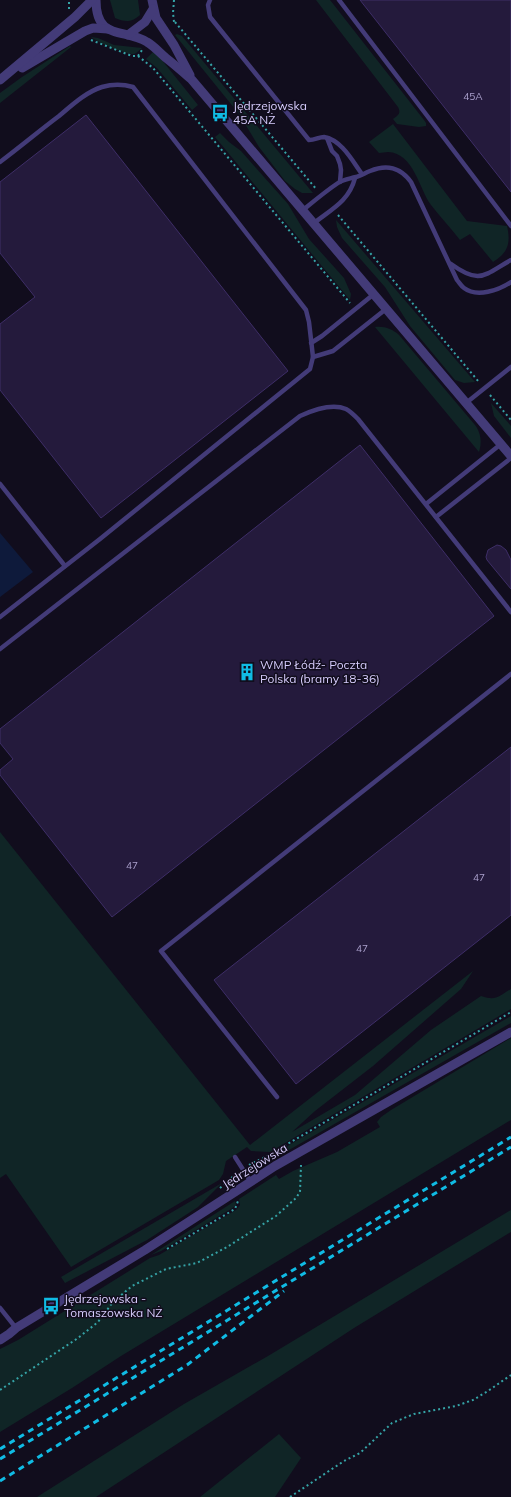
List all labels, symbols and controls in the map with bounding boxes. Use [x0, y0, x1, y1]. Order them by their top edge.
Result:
house number: 45A [463, 90, 483, 103]
place label: Jędrzejowska 45A NŻ [233, 98, 307, 127]
bus stop icon: Jędrzejowska 45A NŻ [210, 103, 230, 123]
place label: WMP Łódź- Poczta Polska (bramy 18-36) [260, 657, 380, 686]
building icon: WMP Łódź- Poczta Polska (bramy 18-36) [237, 662, 257, 682]
house number: 47 [126, 859, 138, 872]
house number: 47 [473, 871, 485, 884]
house number: 47 [356, 942, 368, 955]
street label: Jędrzejowska [219, 1140, 290, 1192]
place label: Jędrzejowska - Tomaszowska NŻ [64, 1291, 163, 1320]
bus stop icon: Jędrzejowska - Tomaszowska NŻ [41, 1296, 61, 1316]

